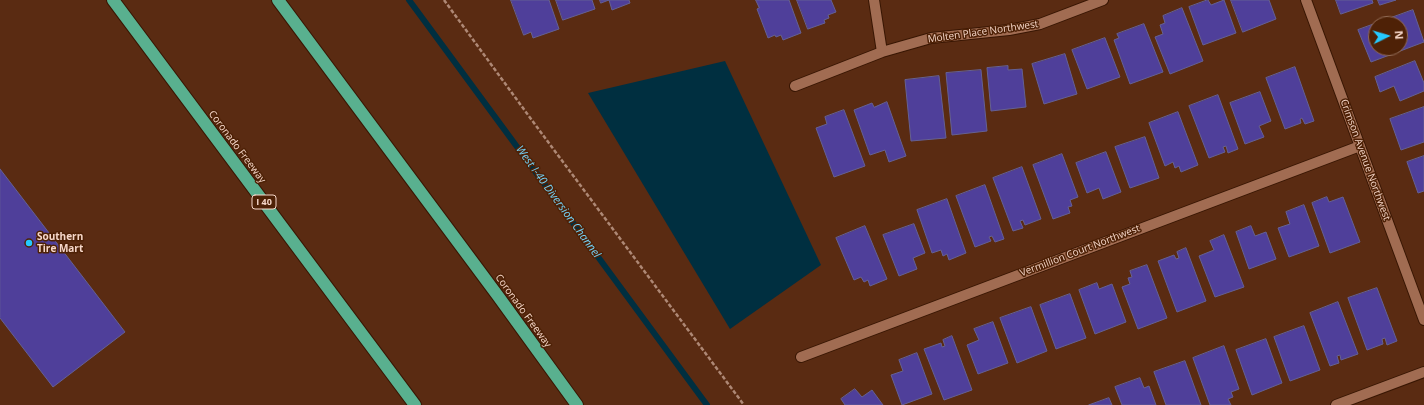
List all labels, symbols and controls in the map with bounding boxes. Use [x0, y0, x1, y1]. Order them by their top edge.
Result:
north arrow [1368, 16, 1408, 56]
street label: Molten Place Northwest [927, 18, 1039, 46]
text: N [1392, 30, 1407, 40]
street label: Crimson Avenue Northwest [1337, 98, 1393, 222]
street label: Coronado Freeway [206, 108, 268, 186]
water label: West I-40 Diversion Channel [513, 143, 603, 261]
road number: I 40 [252, 195, 276, 209]
street label: Vermillion Court Northwest [1018, 223, 1142, 279]
place label: Southern Tire Mart [37, 231, 83, 254]
marker: Southern Tire Mart [24, 238, 34, 248]
street label: Coronado Freeway [492, 272, 554, 350]

